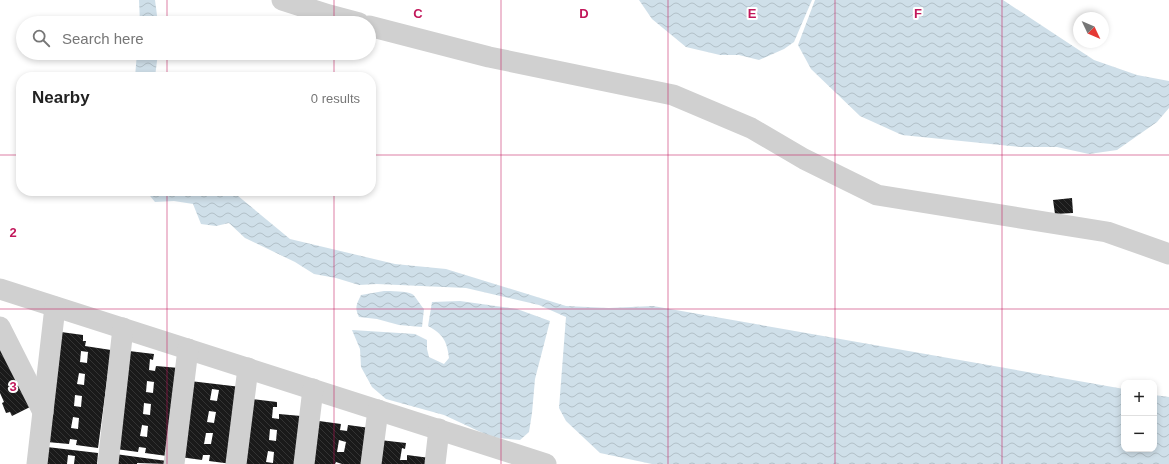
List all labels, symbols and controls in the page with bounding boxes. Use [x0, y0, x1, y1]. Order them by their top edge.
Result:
text: C [413, 6, 423, 21]
text: D [579, 6, 589, 21]
text: E [748, 6, 757, 21]
text: F [914, 6, 922, 21]
north arrow [1073, 12, 1109, 48]
search box [16, 16, 376, 60]
icon: search [30, 27, 52, 49]
text: Search here [62, 30, 144, 47]
text: Nearby [32, 88, 90, 107]
text: 0 results [311, 91, 360, 106]
text: 2 [9, 225, 17, 240]
text: 3 [9, 379, 17, 394]
map controls [1121, 380, 1157, 452]
button: + [1121, 380, 1157, 416]
button: − [1121, 416, 1157, 452]

